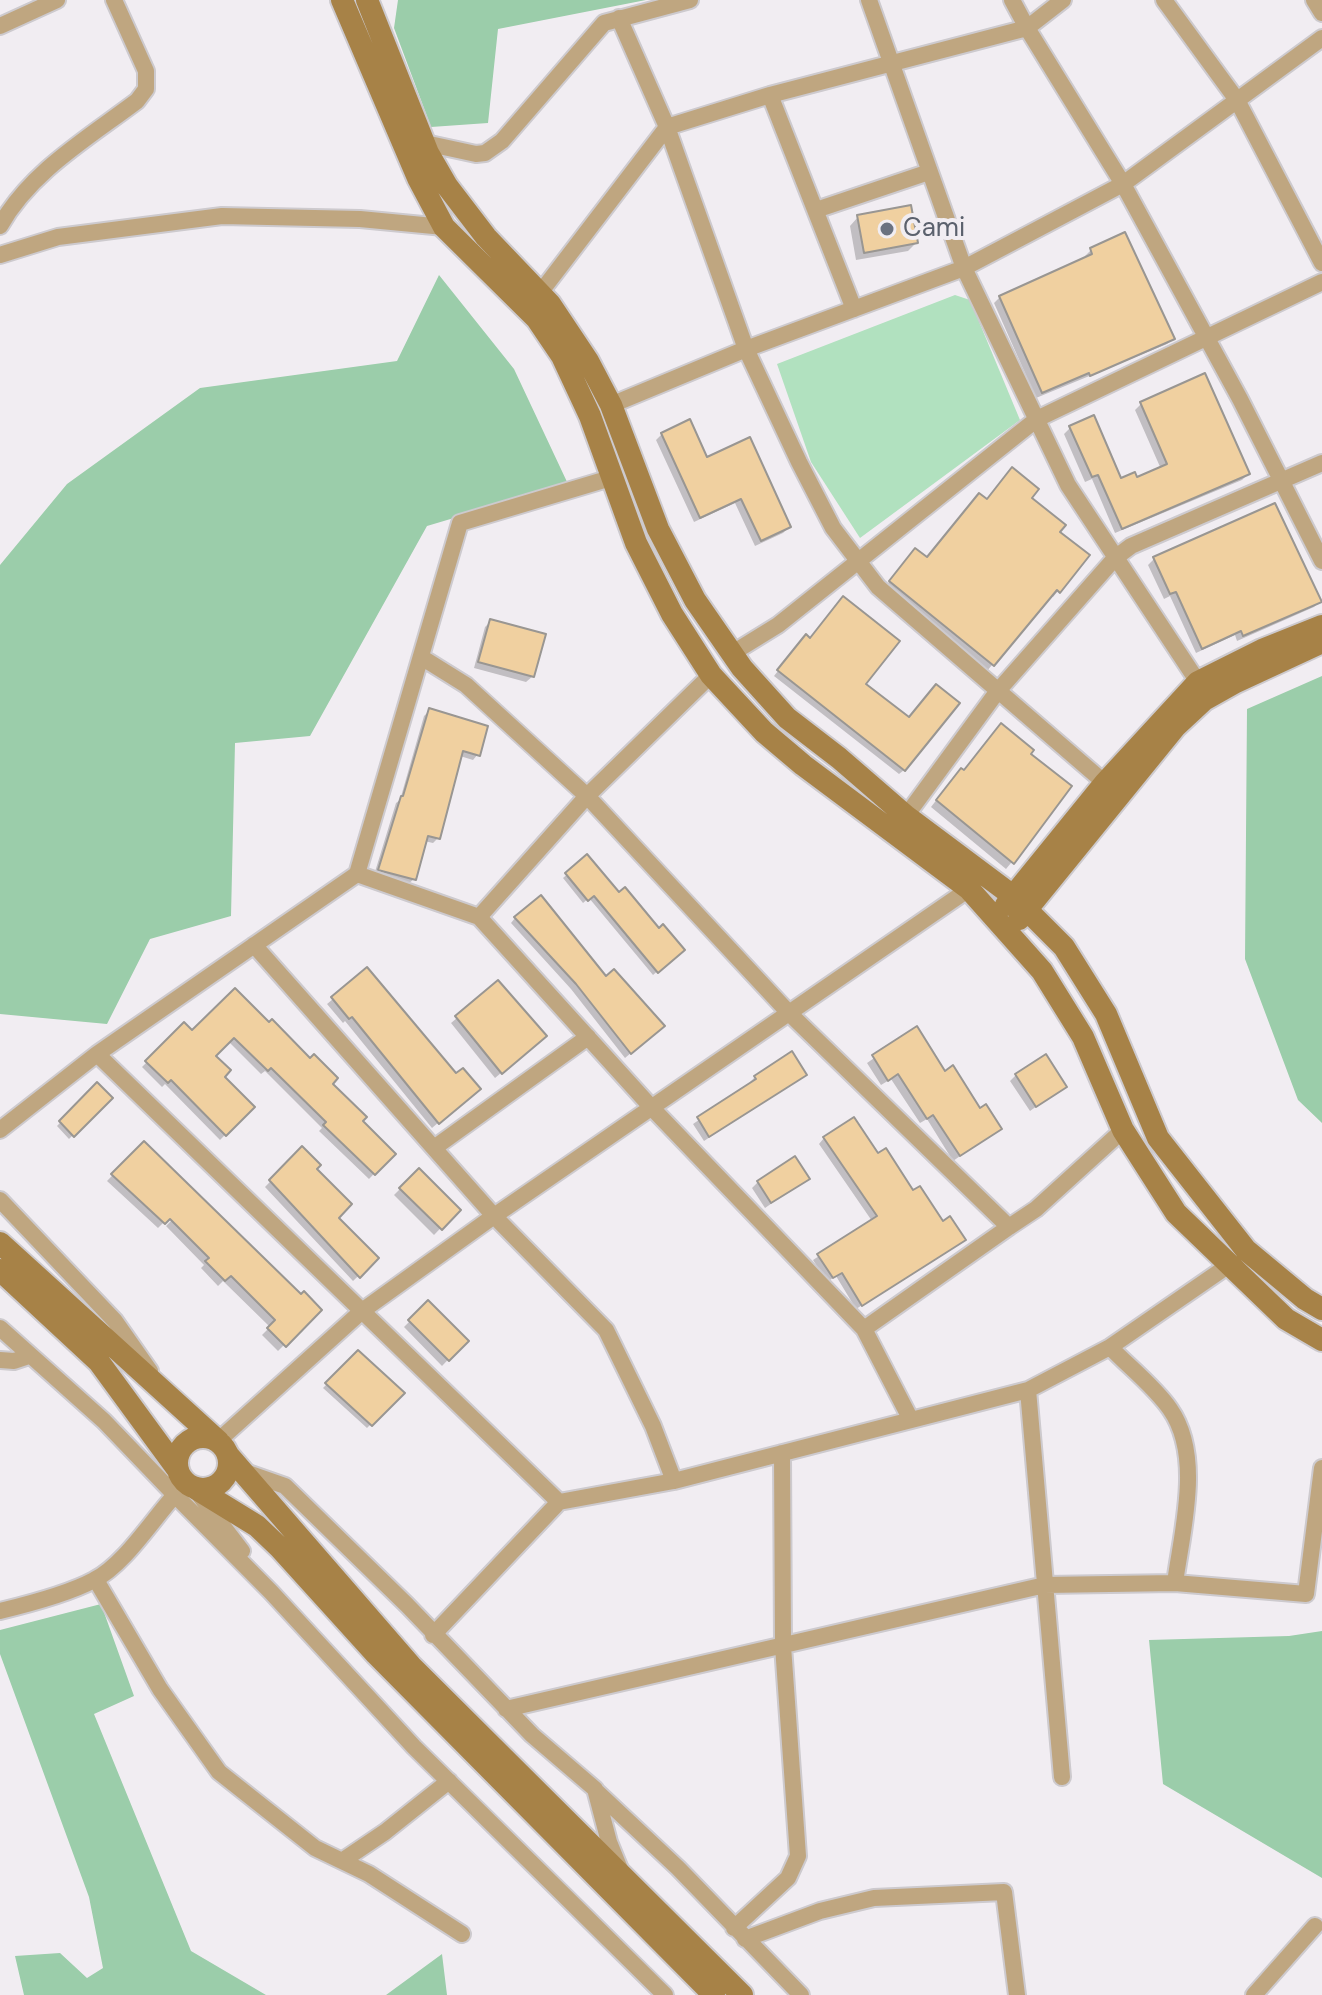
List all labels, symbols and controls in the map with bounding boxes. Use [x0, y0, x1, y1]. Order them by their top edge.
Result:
place label: Cami [903, 213, 965, 245]
marker: Cami [878, 220, 896, 238]

